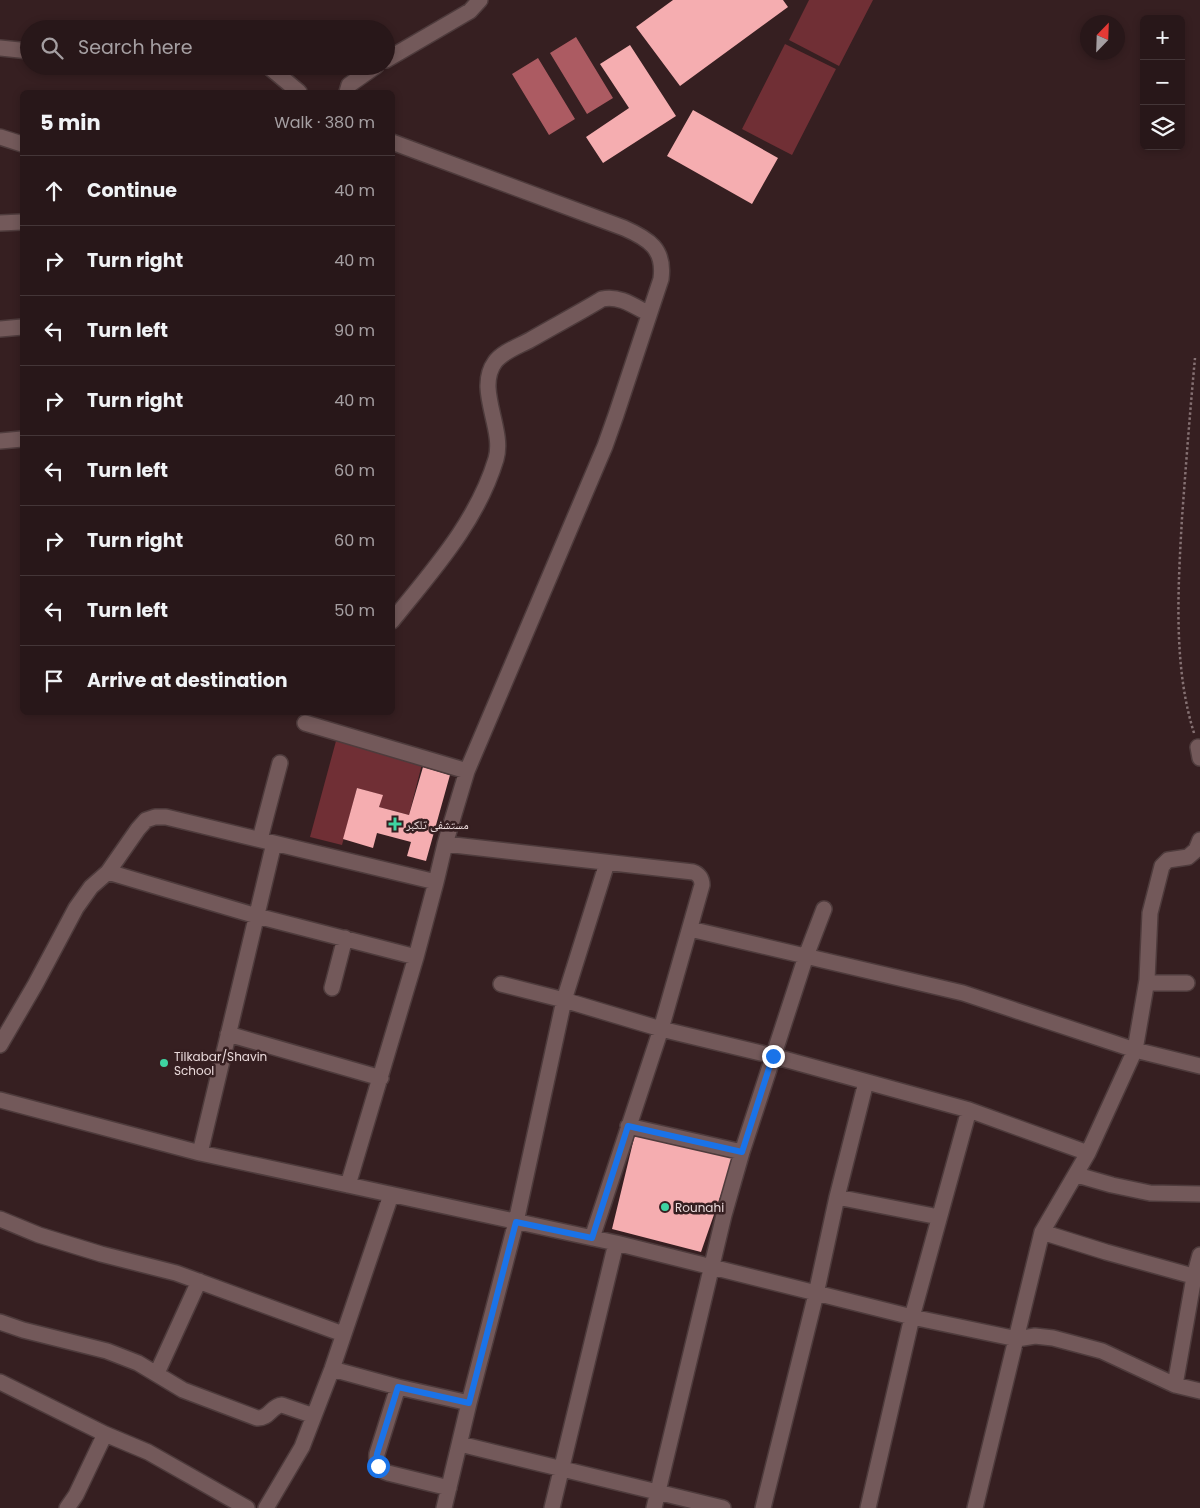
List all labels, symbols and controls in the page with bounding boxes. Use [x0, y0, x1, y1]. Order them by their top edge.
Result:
north arrow [1080, 15, 1125, 60]
map controls [1140, 15, 1185, 150]
button: + [1140, 15, 1185, 60]
search box [20, 20, 395, 75]
icon: search [38, 34, 66, 62]
text: Search here [78, 34, 192, 61]
button: − [1140, 60, 1185, 105]
button: layers [1140, 105, 1185, 150]
text: 5 min [40, 108, 101, 137]
text: Walk · 380 m [274, 111, 375, 134]
icon: ahead [40, 177, 68, 205]
text: Continue [87, 177, 177, 204]
text: 40 m [334, 179, 375, 202]
icon: right [40, 247, 68, 275]
text: Turn right [87, 247, 183, 274]
text: 40 m [334, 249, 375, 272]
icon: left [40, 317, 68, 345]
text: Turn left [87, 317, 168, 344]
text: 90 m [334, 319, 375, 342]
icon: right [40, 387, 68, 415]
text: Turn right [87, 387, 183, 414]
text: 40 m [334, 389, 375, 412]
icon: left [40, 457, 68, 485]
text: Turn left [87, 457, 168, 484]
text: 60 m [334, 459, 375, 482]
icon: right [40, 527, 68, 555]
text: Turn right [87, 527, 183, 554]
text: 60 m [334, 529, 375, 552]
icon: left [40, 597, 68, 625]
text: Turn left [87, 597, 168, 624]
text: 50 m [334, 599, 375, 622]
icon: arrive [40, 667, 68, 695]
text: Arrive at destination [87, 667, 288, 694]
place label: مستشفى تلكبر [405, 816, 469, 833]
marker: مستشفى تلكبر [388, 817, 402, 831]
route end [762, 1045, 785, 1068]
place label: Tilkabar/Shavin School [174, 1048, 267, 1079]
marker: Tilkabar/Shavin School [158, 1057, 170, 1069]
place label: Rounahi [675, 1199, 724, 1216]
marker: Rounahi [659, 1201, 671, 1213]
route start [367, 1455, 390, 1478]

